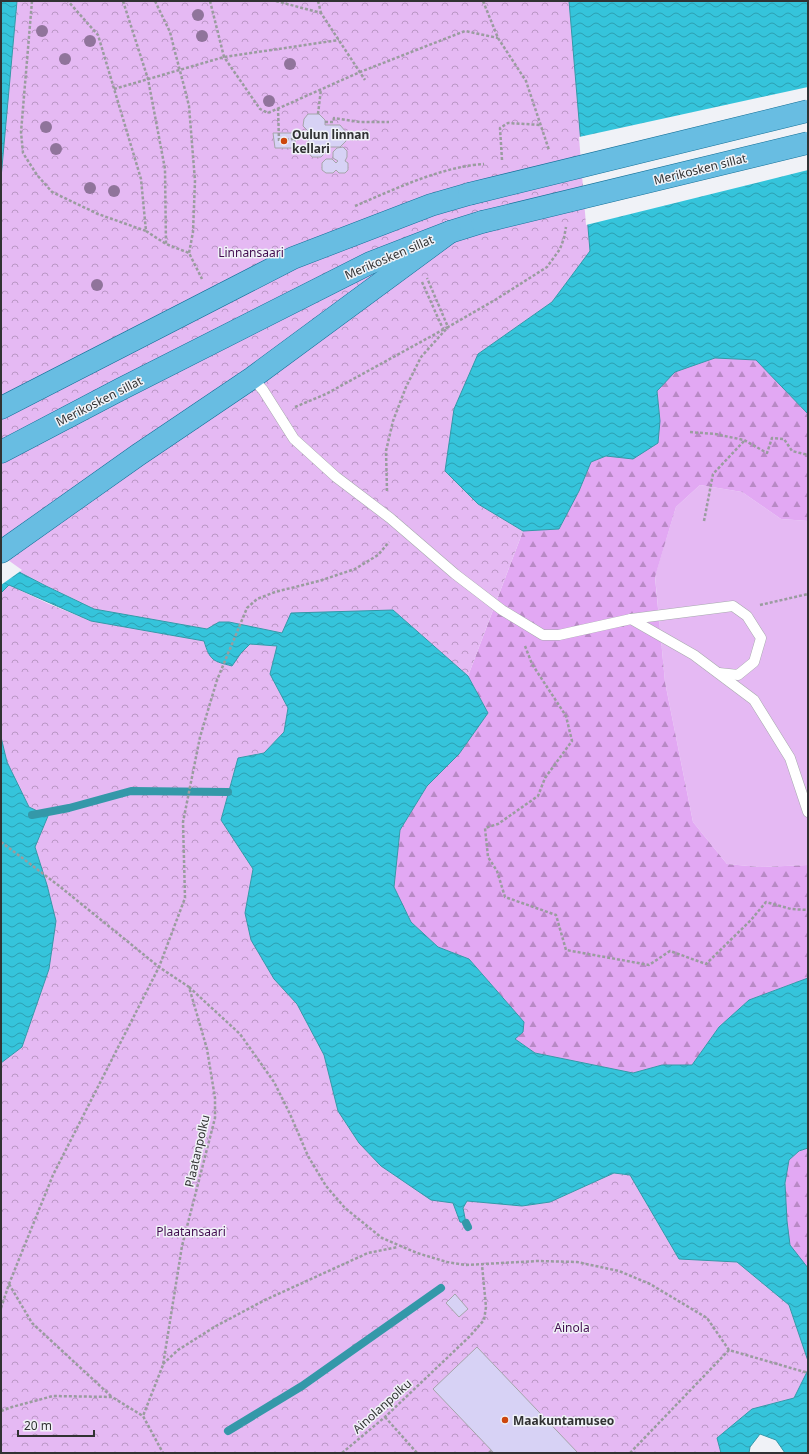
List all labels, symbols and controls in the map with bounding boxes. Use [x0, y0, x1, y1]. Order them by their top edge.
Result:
place label: Oulun linnan kellari [292, 126, 369, 157]
marker: Oulun linnan kellari [279, 136, 289, 146]
street label: Merikosken sillat [652, 149, 749, 189]
street label: Merikosken sillat [342, 230, 437, 283]
park label: Linnansaari [218, 244, 284, 261]
street label: Merikosken sillat [53, 372, 146, 430]
street label: Plaatanpolku [180, 1113, 214, 1189]
park label: Plaatansaari [156, 1223, 226, 1240]
park label: Ainola [554, 1319, 590, 1336]
street label: Ainolanpolku [349, 1375, 415, 1437]
scale bar [18, 1412, 94, 1438]
place label: Maakuntamuseo [513, 1412, 614, 1429]
marker: Maakuntamuseo [500, 1415, 510, 1425]
text: 20 m [24, 1417, 52, 1434]

